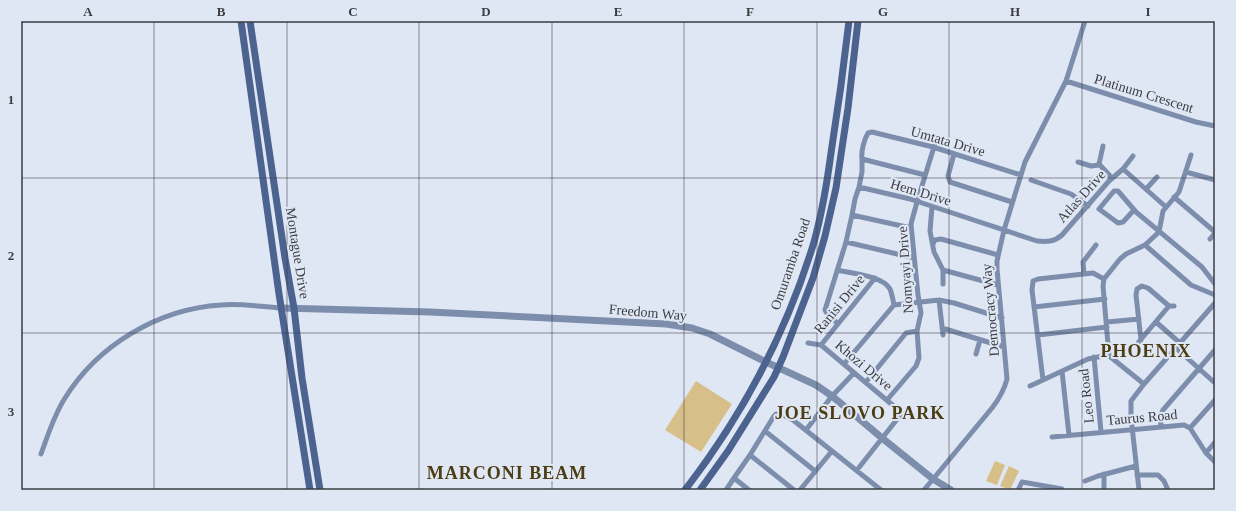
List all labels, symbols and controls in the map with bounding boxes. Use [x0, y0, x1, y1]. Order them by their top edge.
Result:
text: A [83, 4, 93, 19]
text: B [217, 4, 226, 19]
text: C [348, 4, 358, 19]
text: D [481, 4, 491, 19]
text: E [614, 4, 622, 19]
text: F [746, 4, 754, 19]
text: G [878, 4, 888, 19]
text: H [1010, 4, 1020, 19]
text: I [1145, 4, 1151, 19]
street label: Platinum Crescent [1092, 71, 1195, 116]
text: 1 [8, 92, 14, 107]
street label: Umtata Drive [909, 124, 987, 159]
street label: Atlas Drive [1054, 167, 1109, 225]
street label: Hem Drive [889, 176, 953, 209]
street label: Montague Drive [283, 206, 312, 300]
street label: Omuramba Road [768, 216, 813, 312]
street label: Nomyayi Drive [895, 226, 916, 314]
text: 2 [8, 248, 14, 263]
street label: Democracy Way [979, 263, 1002, 357]
street label: Ranisi Drive [811, 272, 868, 337]
street label: Freedom Way [608, 302, 688, 323]
street label: Khozi Drive [832, 337, 895, 393]
district label: PHOENIX [1100, 341, 1192, 361]
street label: Leo Road [1076, 368, 1097, 424]
district label: JOE SLOVO PARK [775, 403, 945, 423]
text: 3 [8, 404, 15, 419]
street label: Taurus Road [1106, 407, 1178, 428]
district label: MARCONI BEAM [427, 463, 587, 483]

